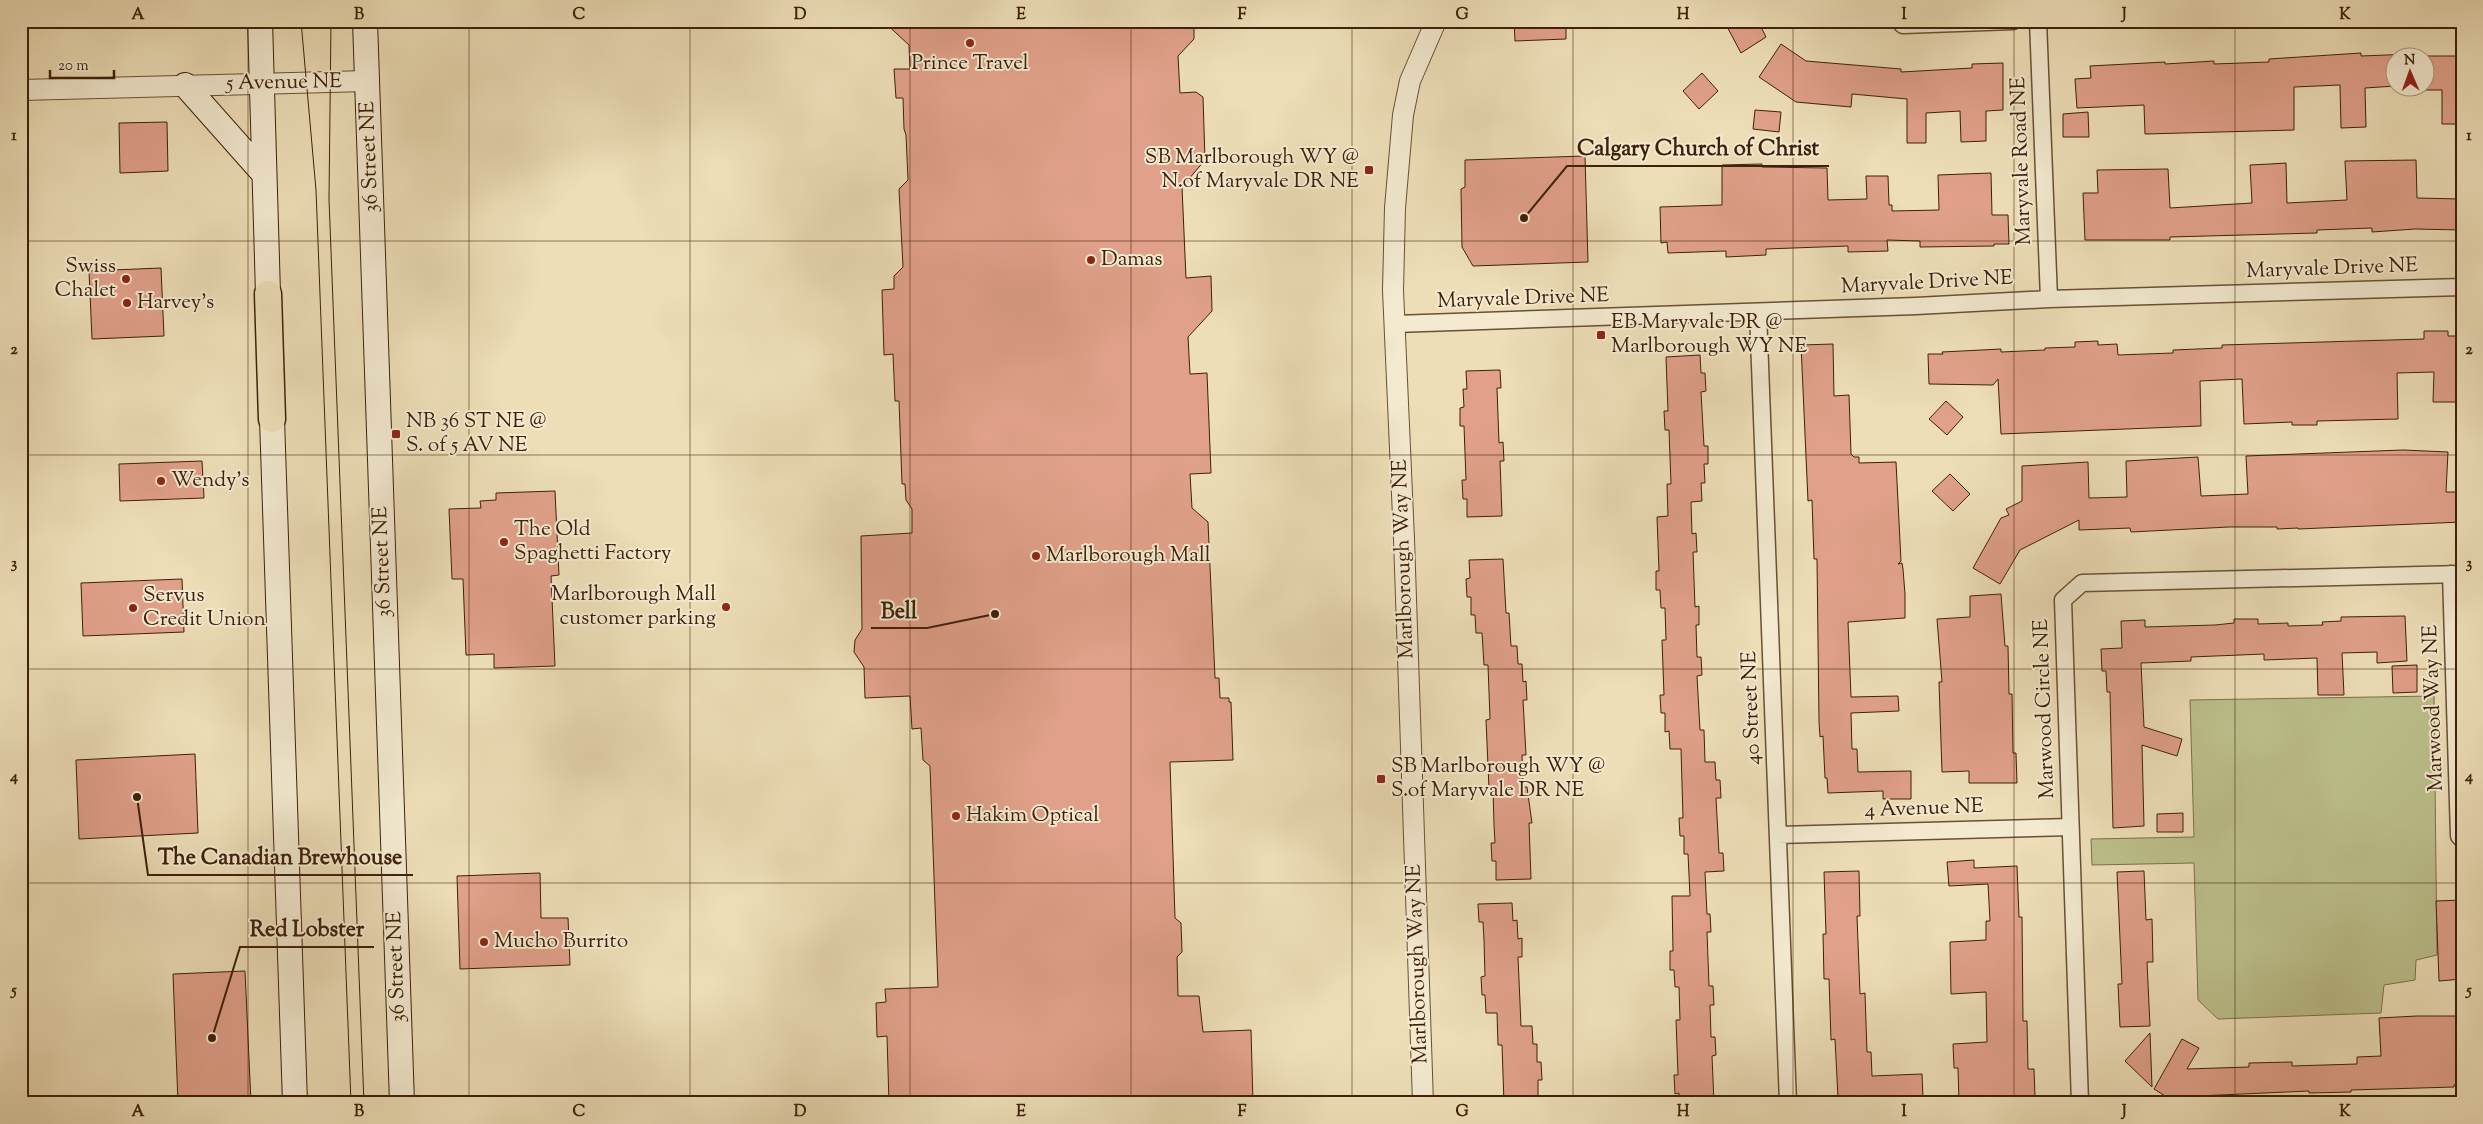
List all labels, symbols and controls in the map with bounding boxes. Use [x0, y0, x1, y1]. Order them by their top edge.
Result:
text: A [132, 4, 145, 27]
text: B [354, 4, 364, 27]
text: C [573, 4, 586, 27]
text: D [794, 4, 807, 27]
text: E [1016, 4, 1026, 27]
text: F [1238, 4, 1247, 27]
text: G [1455, 4, 1469, 27]
text: H [1677, 4, 1690, 27]
text: I [1901, 4, 1907, 27]
text: J [2120, 4, 2127, 27]
text: K [2339, 4, 2351, 27]
marker: Prince Travel [964, 37, 976, 49]
scale bar [50, 48, 114, 80]
north arrow [2386, 48, 2436, 98]
place label: Prince Travel [911, 49, 1029, 79]
text: N [2404, 51, 2416, 71]
text: 20 m [58, 56, 89, 77]
street label: 5 Avenue NE [225, 67, 342, 99]
street label: Maryvale Road NE [2004, 76, 2040, 246]
street label: 36 Street NE [353, 101, 387, 213]
text: 1 [11, 125, 17, 148]
text: 1 [2466, 125, 2472, 148]
callout: Calgary Church of Christ [1567, 129, 1829, 166]
text: Calgary Church of Christ [1577, 134, 1820, 166]
place label: SB Marlborough WY @ N.of Maryvale DR NE [1145, 143, 1359, 197]
marker: SB Marlborough WY @ N.of Maryvale DR NE [1363, 164, 1375, 176]
place label: Damas [1101, 245, 1163, 275]
street label: Maryvale Drive NE [2246, 251, 2419, 287]
place label: Swiss Chalet [55, 252, 116, 306]
marker: Damas [1085, 254, 1097, 266]
street label: Maryvale Drive NE [1840, 264, 2014, 302]
marker: Swiss Chalet [120, 273, 132, 285]
street label: Maryvale Drive NE [1437, 281, 1610, 317]
place label: Harvey's [137, 288, 214, 318]
marker: Harvey's [121, 297, 133, 309]
place label: EB Maryvale DR @ Marlborough WY NE [1611, 308, 1807, 362]
marker: EB Maryvale DR @ Marlborough WY NE [1595, 329, 1607, 341]
text: 2 [10, 339, 18, 362]
text: 2 [2465, 339, 2473, 362]
place label: NB 36 ST NE @ S. of 5 AV NE [406, 407, 547, 461]
marker: NB 36 ST NE @ S. of 5 AV NE [390, 428, 402, 440]
street label: Marlborough Way NE [1386, 458, 1422, 659]
place label: Wendy's [171, 466, 250, 496]
marker: Wendy's [155, 475, 167, 487]
street label: 36 Street NE [366, 506, 400, 618]
place label: The Old Spaghetti Factory [514, 515, 672, 569]
marker: The Old Spaghetti Factory [498, 536, 510, 548]
place label: Marlborough Mall [1046, 541, 1211, 571]
marker: Marlborough Mall [1030, 550, 1042, 562]
text: 3 [11, 553, 18, 576]
text: 3 [2466, 553, 2473, 576]
place label: Marlborough Mall customer parking [551, 580, 716, 634]
place label: Servus Credit Union [143, 581, 266, 635]
callout: Bell [871, 591, 927, 628]
text: Bell [881, 597, 918, 629]
marker: Marlborough Mall customer parking [720, 601, 732, 613]
marker: Servus Credit Union [127, 602, 139, 614]
street label: Marwood Circle NE [2027, 618, 2063, 800]
street label: Marwood Way NE [2416, 624, 2452, 792]
street label: 40 Street NE [1735, 650, 1769, 766]
place label: SB Marlborough WY @ S.of Maryvale DR NE [1391, 752, 1605, 806]
text: 4 [9, 766, 18, 789]
text: 4 [2464, 766, 2473, 789]
marker: SB Marlborough WY @ S.of Maryvale DR NE [1375, 773, 1387, 785]
street label: 4 Avenue NE [1864, 792, 1984, 826]
place label: Hakim Optical [966, 801, 1099, 831]
marker: Hakim Optical [950, 810, 962, 822]
callout: The Canadian Brewhouse [148, 838, 413, 875]
text: The Canadian Brewhouse [158, 843, 402, 875]
street label: Marlborough Way NE [1400, 863, 1436, 1064]
callout: Red Lobster [240, 910, 374, 947]
street label: 36 Street NE [380, 911, 414, 1023]
text: Red Lobster [250, 915, 365, 947]
place label: Mucho Burrito [494, 927, 628, 957]
marker: Mucho Burrito [478, 936, 490, 948]
text: 5 [9, 980, 17, 1003]
text: 5 [2464, 980, 2472, 1003]
text: A [132, 1101, 145, 1124]
text: B [354, 1101, 364, 1124]
text: C [573, 1101, 586, 1124]
text: D [794, 1101, 807, 1124]
text: E [1016, 1101, 1026, 1124]
text: F [1238, 1101, 1247, 1124]
text: G [1455, 1101, 1469, 1124]
text: H [1677, 1101, 1690, 1124]
text: I [1901, 1101, 1907, 1124]
text: J [2120, 1101, 2127, 1124]
text: K [2339, 1101, 2351, 1124]

